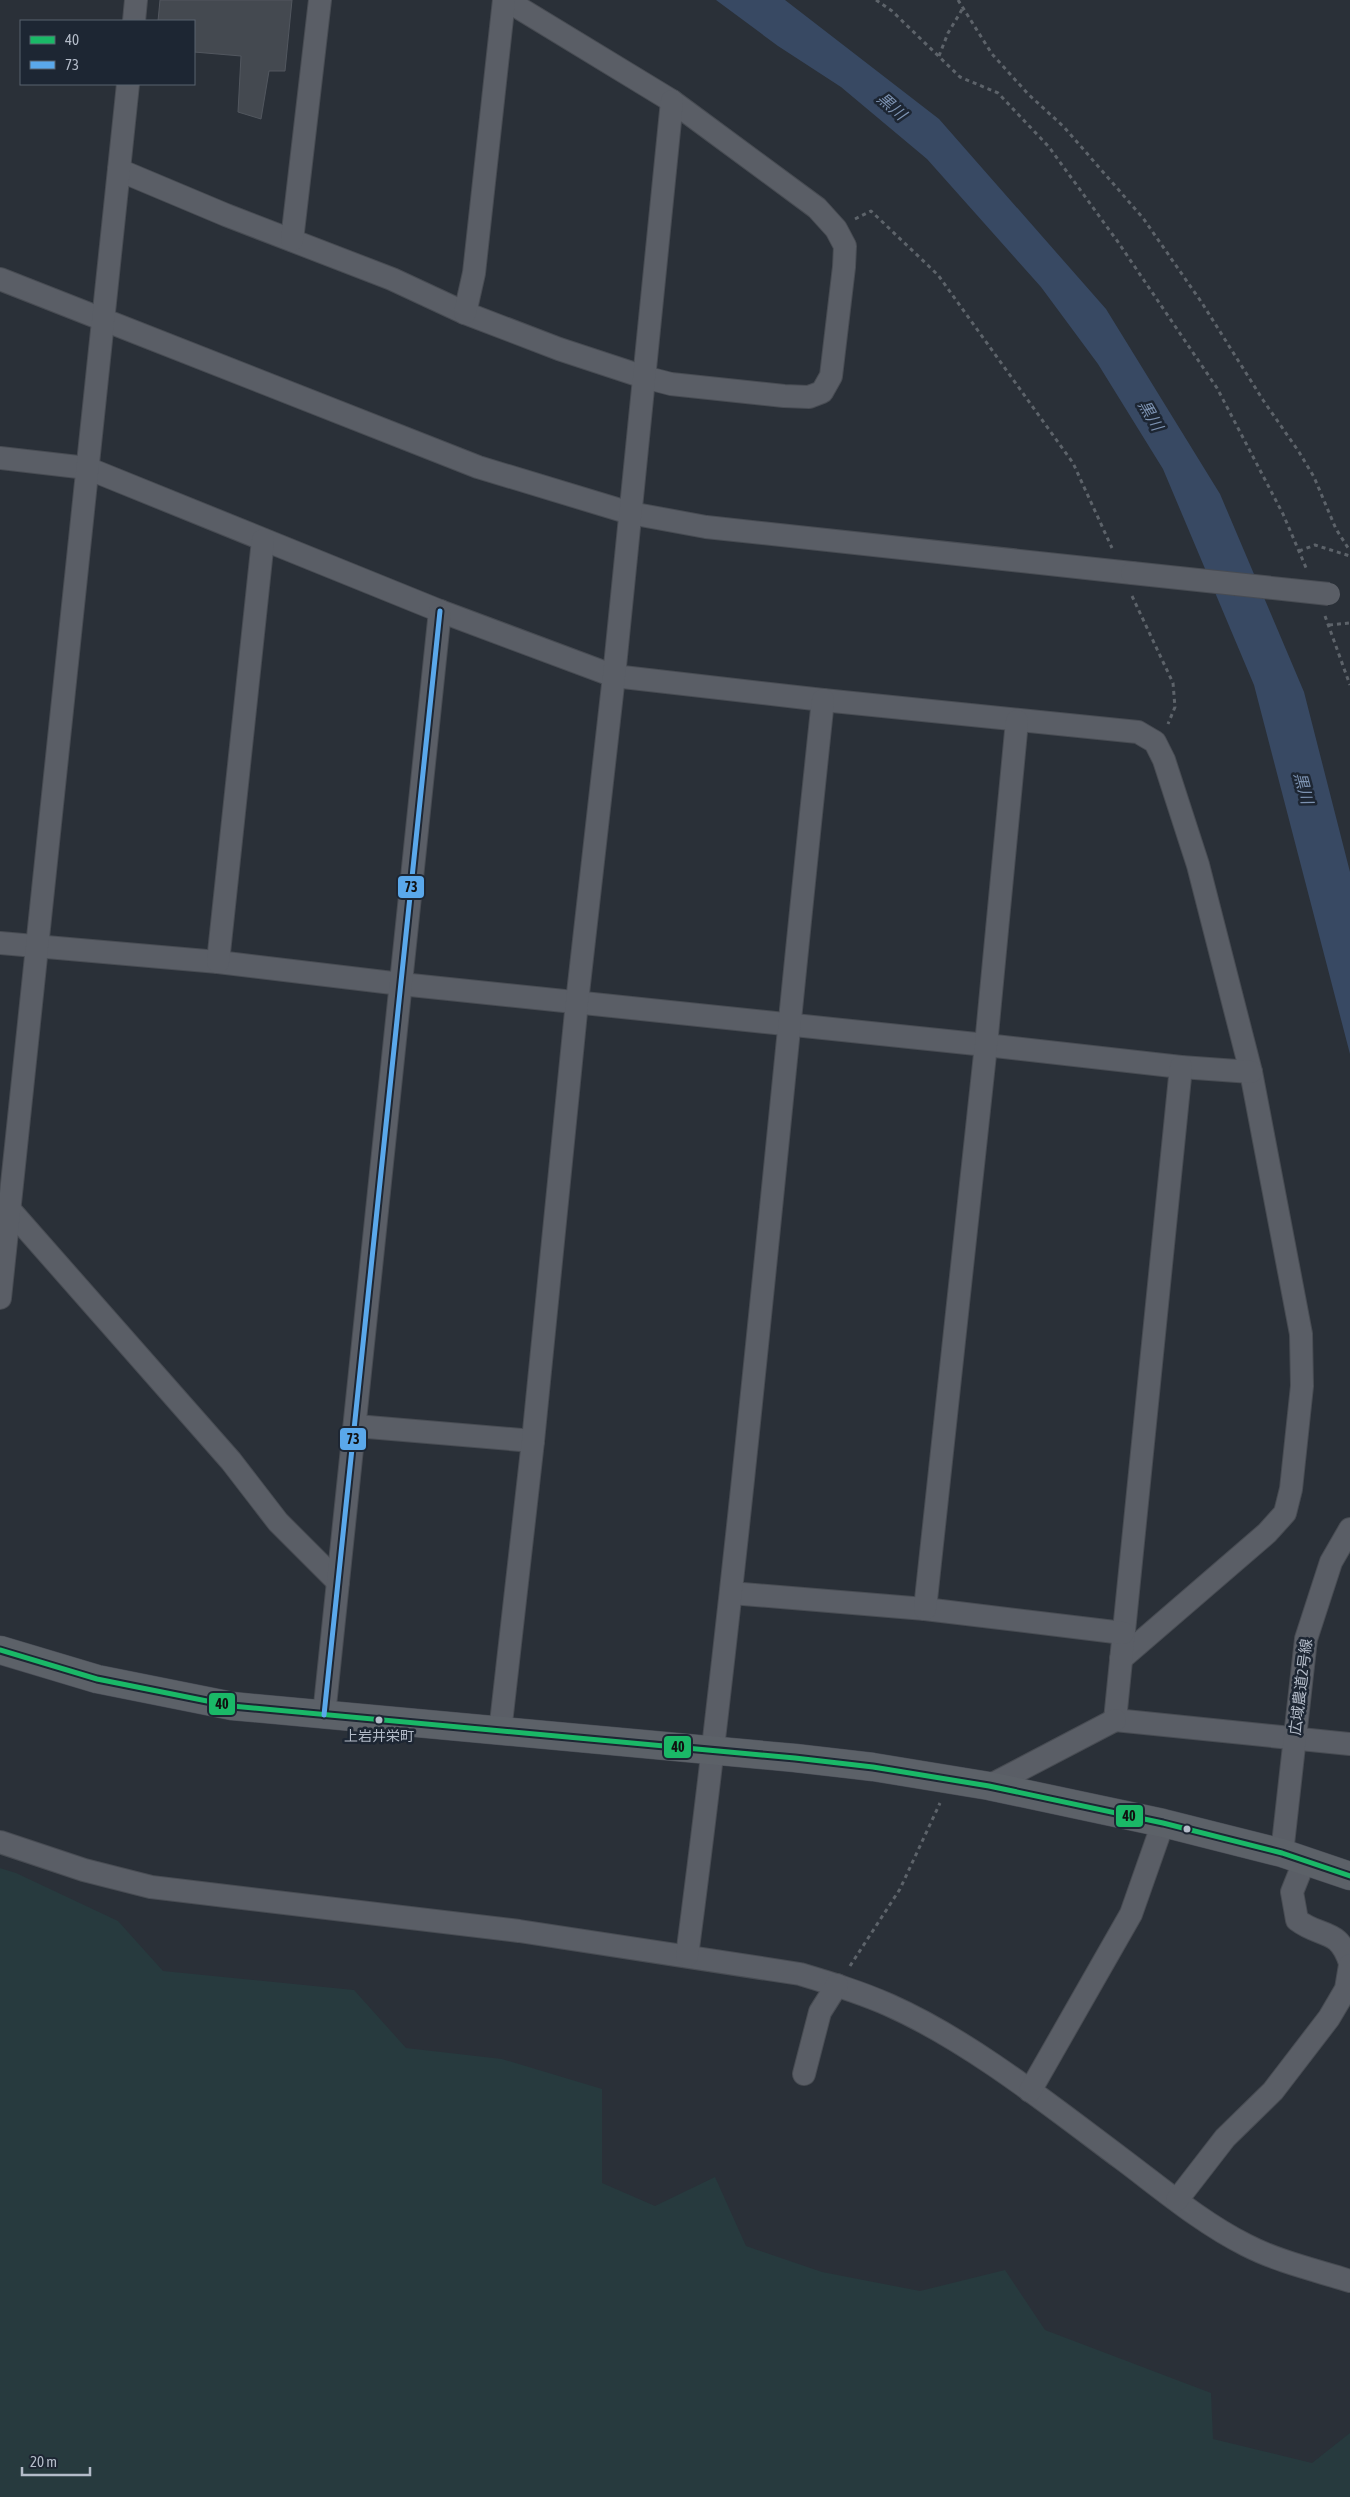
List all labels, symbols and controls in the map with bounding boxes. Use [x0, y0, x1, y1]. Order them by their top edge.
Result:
legend [20, 20, 195, 85]
text: 40 [65, 31, 79, 48]
text: 73 [65, 56, 79, 73]
water label: 黒川 [874, 89, 911, 125]
water label: 黒川 [1135, 397, 1168, 435]
water label: 黒川 [1291, 770, 1317, 808]
line badge: 73 [397, 875, 425, 899]
text: 73 [404, 879, 418, 895]
line badge: 73 [339, 1427, 367, 1451]
text: 73 [346, 1431, 360, 1447]
street label: 広域農道2号線 [1286, 1638, 1315, 1736]
line badge: 40 [208, 1692, 236, 1716]
text: 40 [214, 1696, 229, 1712]
marker: 上岩井栄町 [374, 1715, 384, 1725]
place label: 上岩井栄町 [344, 1728, 414, 1744]
line badge: 40 [663, 1735, 692, 1759]
text: 40 [670, 1739, 685, 1755]
line badge: 40 [1115, 1804, 1144, 1828]
text: 40 [1121, 1808, 1136, 1824]
unlabelled marker [1182, 1824, 1192, 1834]
scale bar [22, 2444, 90, 2476]
text: 20 m [30, 2453, 57, 2470]

